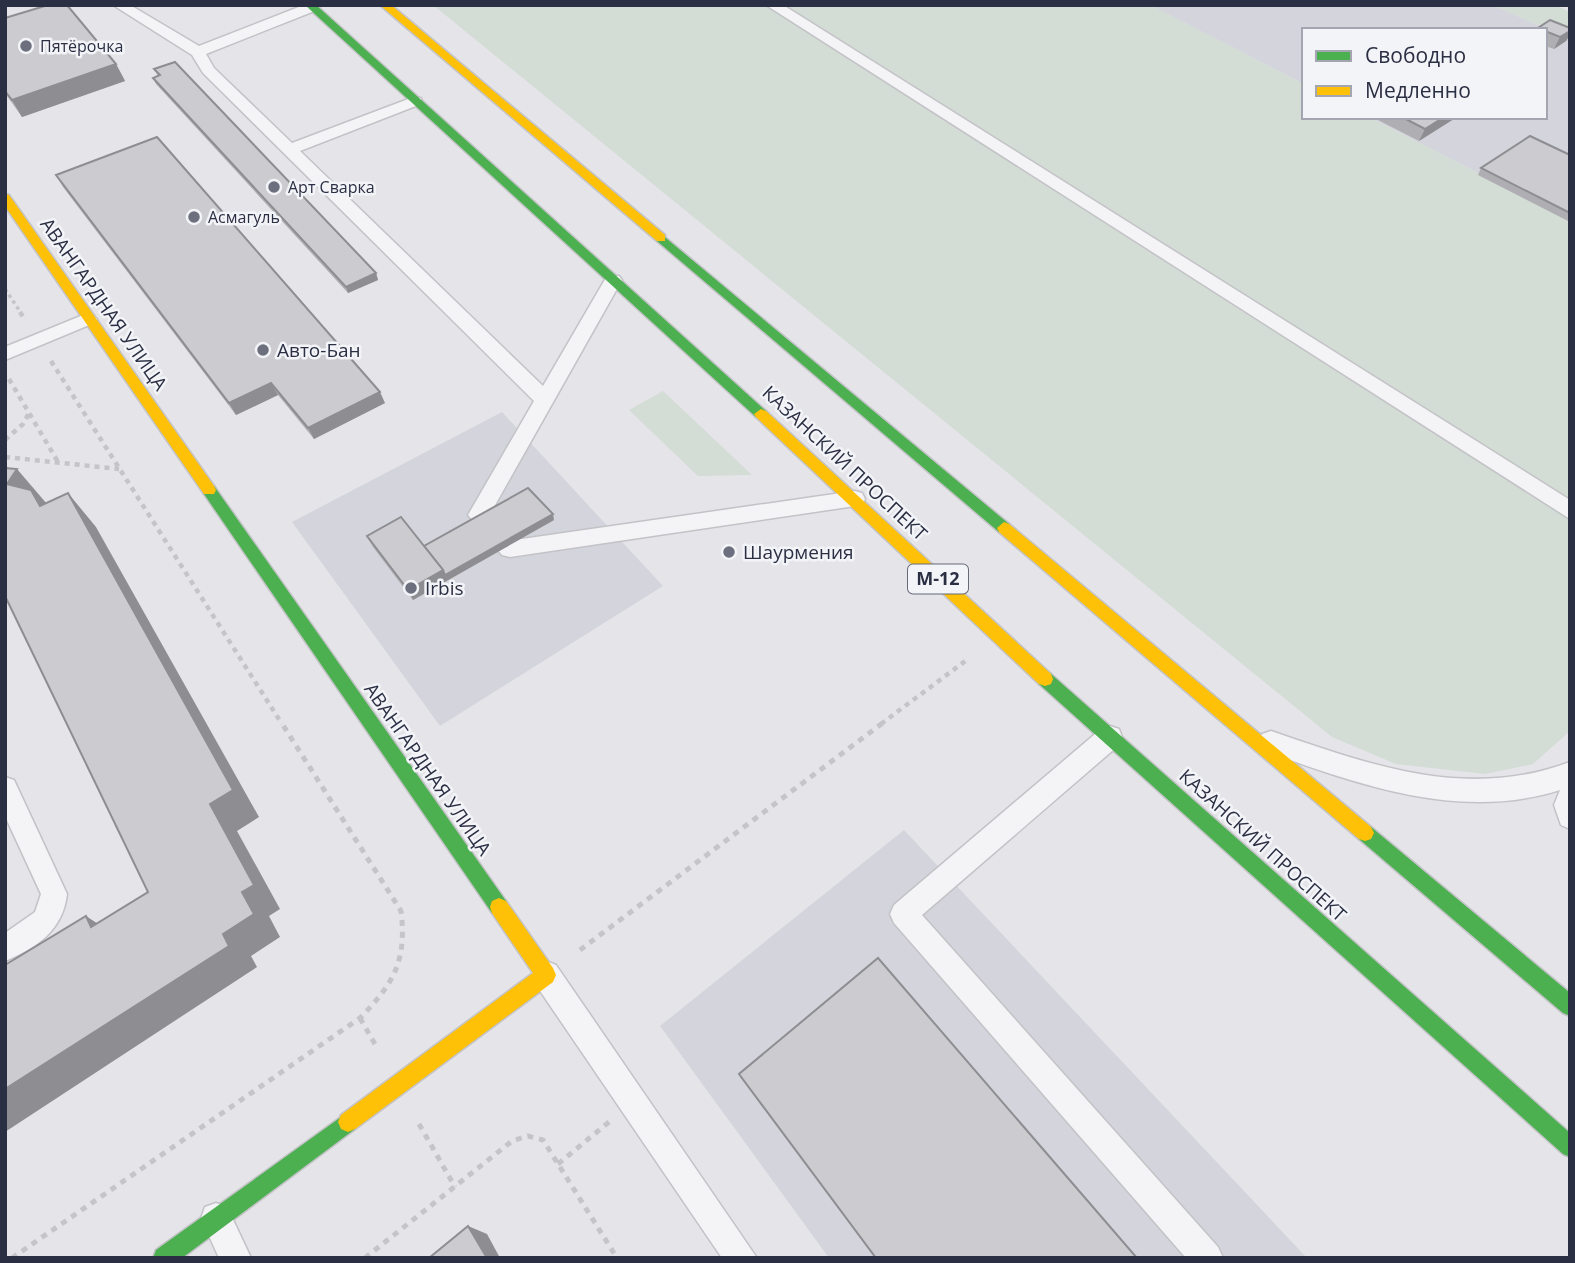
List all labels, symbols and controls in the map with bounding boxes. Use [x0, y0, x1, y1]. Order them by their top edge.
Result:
legend [1302, 28, 1547, 119]
place label: Пятёрочка [40, 35, 123, 57]
marker: Пятёрочка [18, 38, 34, 54]
text: Свободно [1365, 41, 1466, 69]
text: Медленно [1365, 76, 1471, 104]
place label: Арт Сварка [288, 176, 375, 198]
marker: Арт Сварка [266, 179, 282, 195]
place label: Асмагуль [208, 206, 280, 228]
marker: Асмагуль [186, 209, 202, 225]
street label: АВАНГАРДНАЯ УЛИЦА [35, 213, 173, 395]
place label: Авто-Бан [277, 337, 361, 363]
marker: Авто-Бан [255, 342, 271, 358]
street label: КАЗАНСКИЙ ПРОСПЕКТ [757, 380, 933, 547]
place label: Шаурмения [743, 539, 854, 565]
marker: Шаурмения [721, 544, 737, 560]
road number: М-12 [908, 564, 968, 594]
place label: Irbis [425, 575, 464, 601]
marker: Irbis [403, 580, 419, 596]
street label: АВАНГАРДНАЯ УЛИЦА [359, 678, 497, 860]
street label: КАЗАНСКИЙ ПРОСПЕКТ [1174, 763, 1353, 927]

